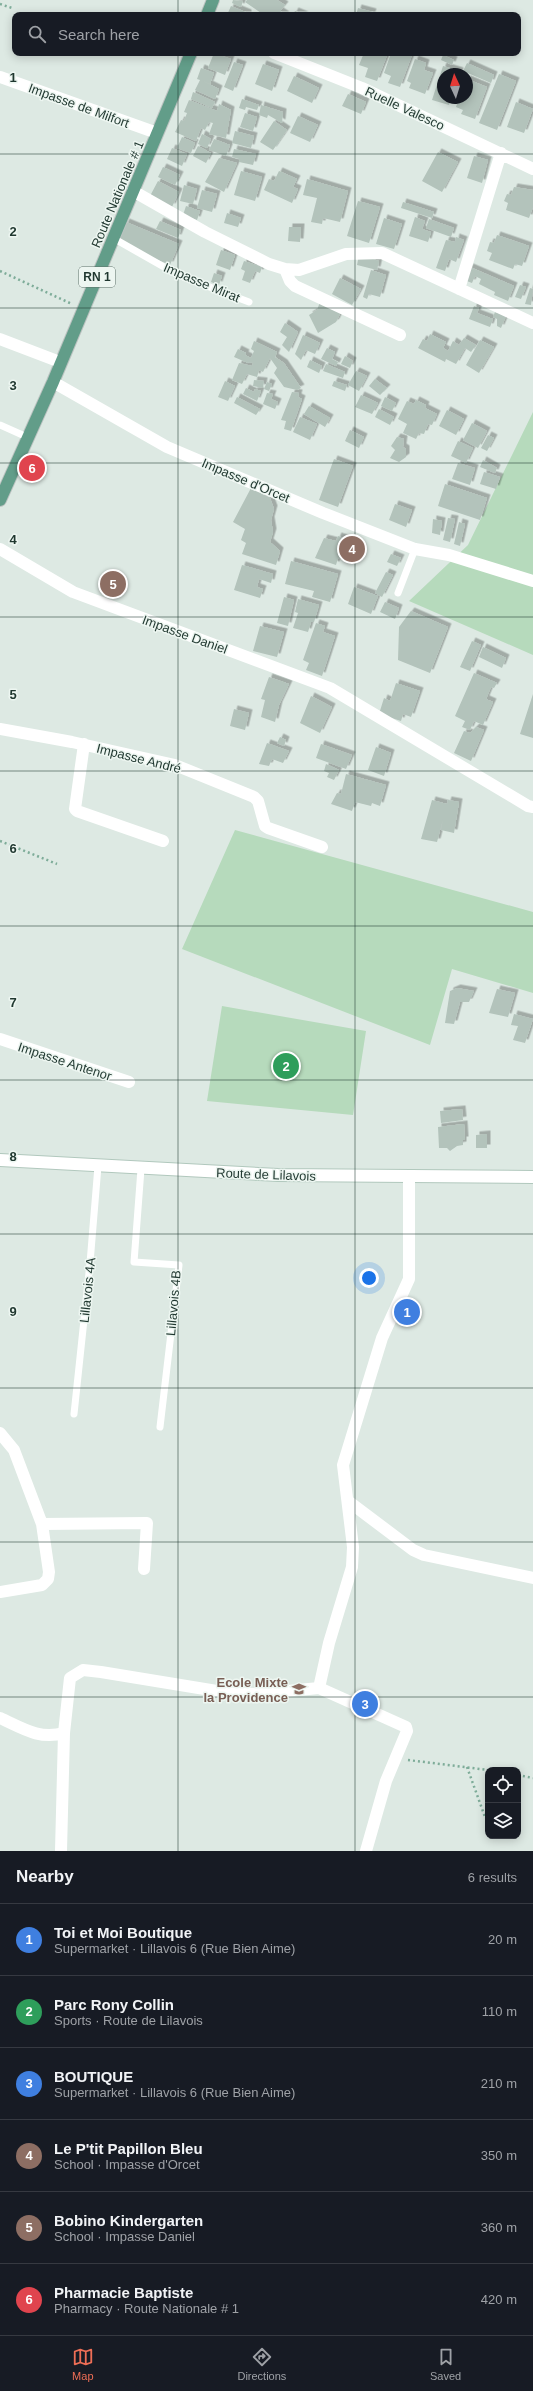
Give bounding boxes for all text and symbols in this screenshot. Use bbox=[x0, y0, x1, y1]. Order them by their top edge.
search box bbox=[12, 12, 521, 56]
icon: search bbox=[26, 23, 48, 45]
text: Search here bbox=[58, 26, 140, 43]
north arrow bbox=[437, 68, 473, 104]
text: 1 bbox=[9, 70, 17, 85]
street label: Impasse de Milfort bbox=[26, 80, 132, 131]
street label: Ruelle Valesco bbox=[363, 84, 447, 133]
street label: Route Nationale # 1 bbox=[88, 138, 147, 250]
text: 2 bbox=[9, 224, 17, 239]
street label: Impasse Mirat bbox=[161, 260, 243, 305]
road number: RN 1 bbox=[79, 267, 115, 287]
text: 3 bbox=[9, 378, 17, 393]
pin: 6 bbox=[19, 453, 45, 483]
street label: Impasse d'Orcet bbox=[199, 455, 292, 506]
text: 4 bbox=[9, 532, 17, 547]
pin: 4 bbox=[339, 534, 365, 564]
pin: 5 bbox=[100, 569, 126, 599]
street label: Impasse Daniel bbox=[140, 612, 230, 657]
text: 5 bbox=[9, 687, 17, 702]
street label: Impasse André bbox=[95, 741, 183, 776]
text: 6 bbox=[9, 841, 17, 856]
text: 7 bbox=[9, 995, 17, 1010]
street label: Impasse Antenor bbox=[16, 1039, 114, 1084]
pin: 2 bbox=[273, 1051, 299, 1081]
text: 8 bbox=[9, 1149, 17, 1164]
street label: Route de Lilavois bbox=[216, 1165, 317, 1184]
street label: Lillavois 4A bbox=[77, 1256, 98, 1324]
your location bbox=[359, 1268, 379, 1288]
street label: Lillavois 4B bbox=[163, 1270, 184, 1336]
pin: 1 bbox=[394, 1297, 420, 1327]
text: 9 bbox=[9, 1304, 17, 1319]
place label: Ecole Mixte la Providence bbox=[203, 1675, 288, 1705]
school or university icon: Ecole Mixte la Providence bbox=[291, 1681, 307, 1697]
pin: 3 bbox=[352, 1689, 378, 1719]
map controls bbox=[485, 1767, 521, 1839]
button: locate bbox=[485, 1767, 521, 1803]
button: layers bbox=[485, 1803, 521, 1839]
text: Nearby bbox=[16, 1867, 74, 1886]
text: 6 results bbox=[468, 1870, 517, 1885]
text: Toi et Moi Boutique bbox=[54, 1924, 192, 1941]
text: 1 bbox=[25, 1932, 33, 1947]
text: 20 m bbox=[488, 1932, 517, 1947]
text: Supermarket · Lillavois 6 (Rue Bien Aime) bbox=[54, 1941, 295, 1956]
text: Parc Rony Collin bbox=[54, 1996, 174, 2013]
text: 2 bbox=[25, 2004, 33, 2019]
text: 110 m bbox=[482, 2004, 517, 2019]
text: Sports · Route de Lilavois bbox=[54, 2013, 203, 2028]
text: BOUTIQUE bbox=[54, 2068, 133, 2085]
text: 3 bbox=[25, 2076, 33, 2091]
text: 210 m bbox=[481, 2076, 517, 2091]
text: Supermarket · Lillavois 6 (Rue Bien Aime) bbox=[54, 2085, 295, 2100]
text: Le P'tit Papillon Bleu bbox=[54, 2140, 203, 2157]
text: 4 bbox=[25, 2148, 33, 2163]
text: 350 m bbox=[481, 2148, 517, 2163]
text: School · Impasse d'Orcet bbox=[54, 2157, 200, 2172]
text: Bobino Kindergarten bbox=[54, 2212, 203, 2229]
text: 5 bbox=[25, 2220, 33, 2235]
text: 360 m bbox=[481, 2220, 517, 2235]
text: School · Impasse Daniel bbox=[54, 2229, 195, 2244]
text: Pharmacie Baptiste bbox=[54, 2284, 193, 2301]
text: 6 bbox=[25, 2292, 33, 2307]
text: 420 m bbox=[481, 2292, 517, 2307]
text: Pharmacy · Route Nationale # 1 bbox=[54, 2301, 239, 2316]
tab: Map bbox=[72, 2346, 94, 2382]
tab: Directions bbox=[237, 2346, 286, 2382]
tab: Saved bbox=[430, 2346, 461, 2382]

